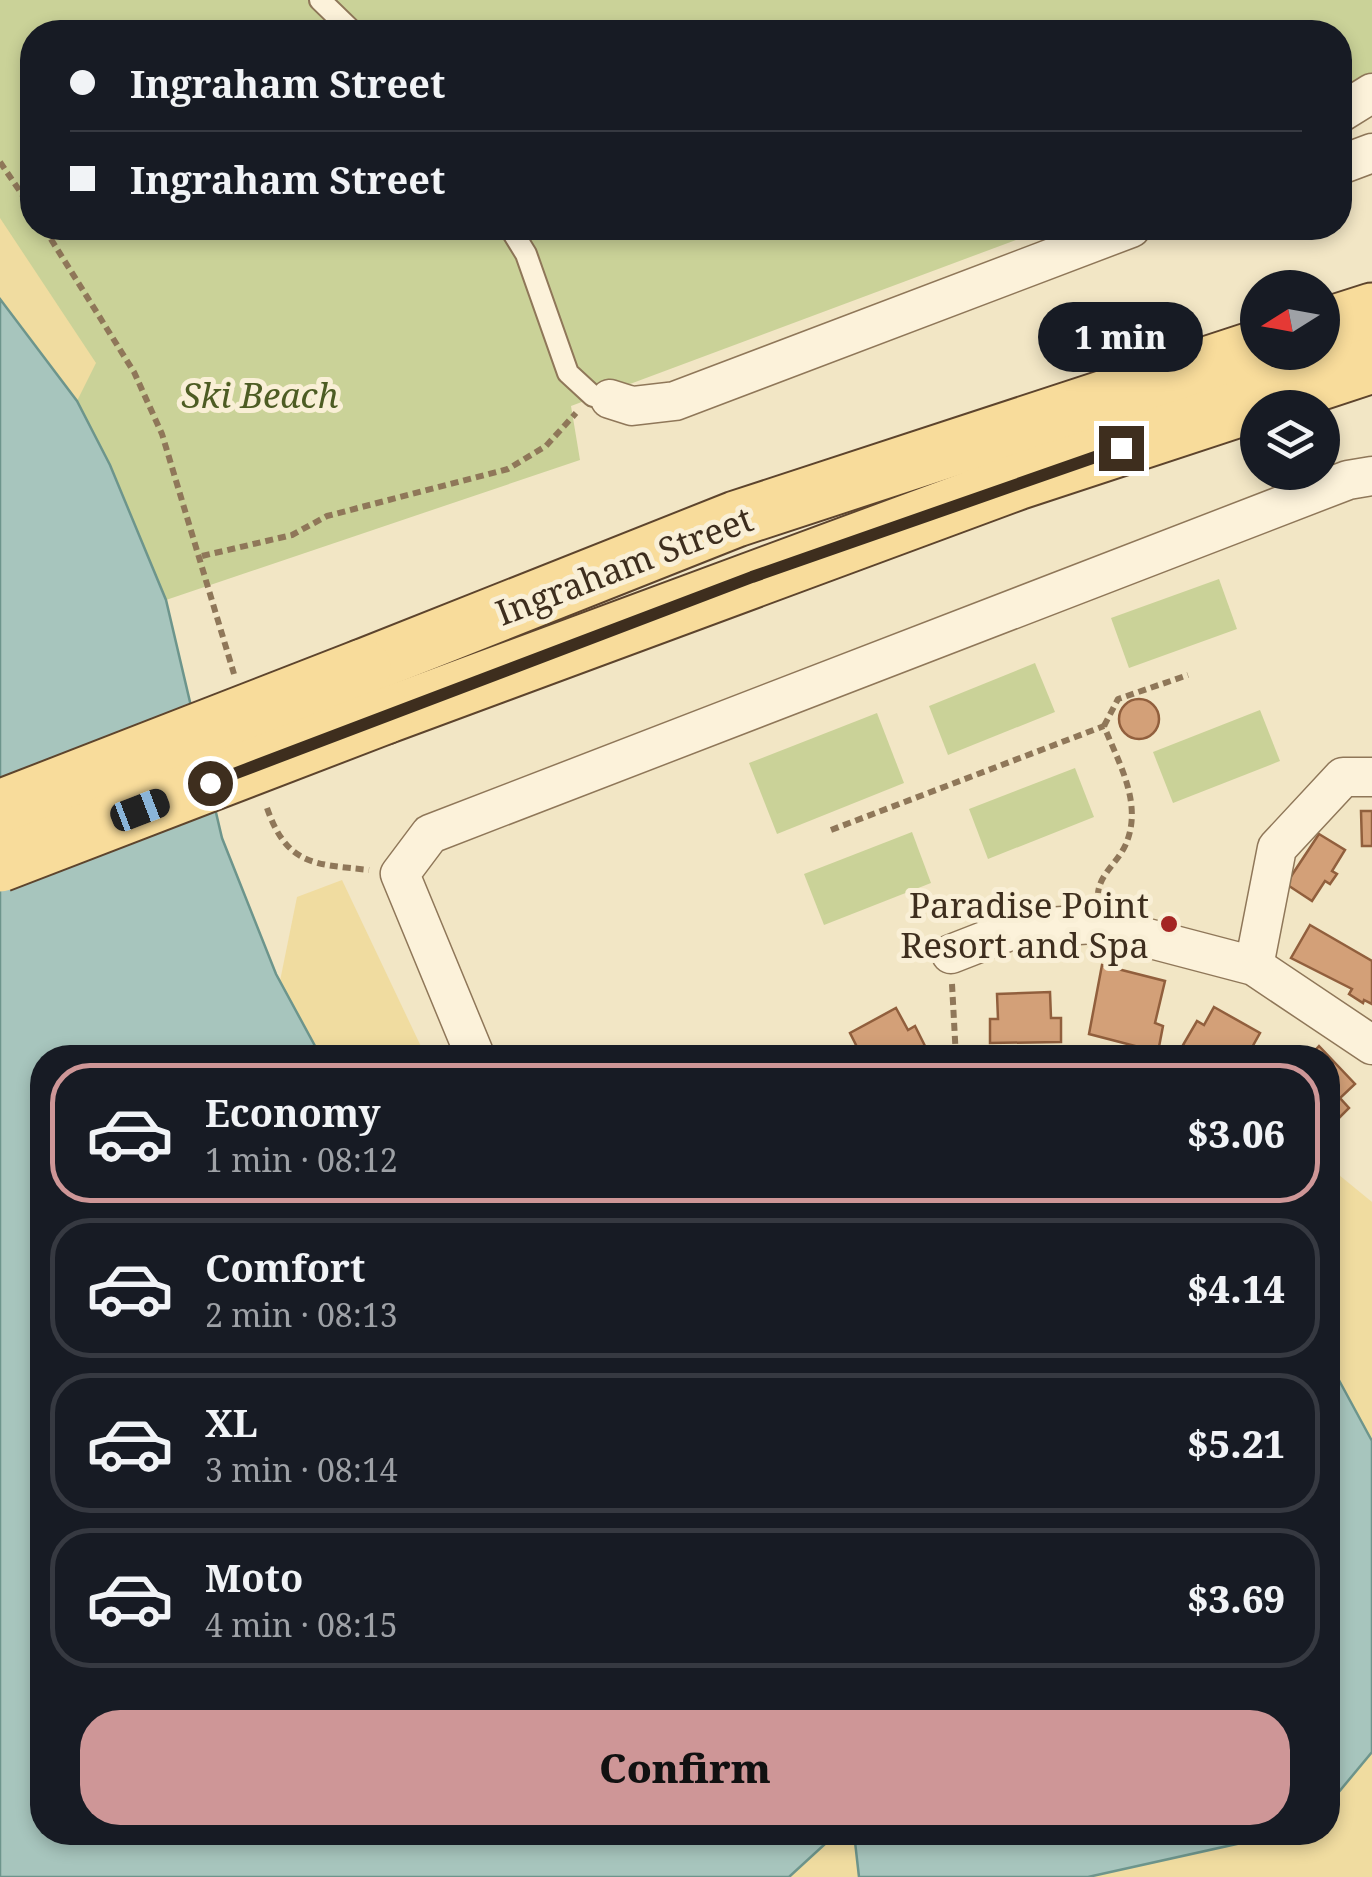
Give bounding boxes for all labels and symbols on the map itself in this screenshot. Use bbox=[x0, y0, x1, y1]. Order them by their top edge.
north arrow bbox=[1240, 270, 1340, 370]
callout: 1 min bbox=[1038, 303, 1204, 373]
park label: Ski Beach bbox=[181, 371, 339, 418]
route end bbox=[1099, 426, 1144, 471]
street label: Ingraham Street bbox=[489, 494, 759, 636]
route start bbox=[188, 761, 233, 806]
car bbox=[107, 785, 173, 835]
place label: Paradise Point Resort and Spa bbox=[900, 881, 1149, 968]
marker: Paradise Point Resort and Spa bbox=[1158, 913, 1180, 935]

